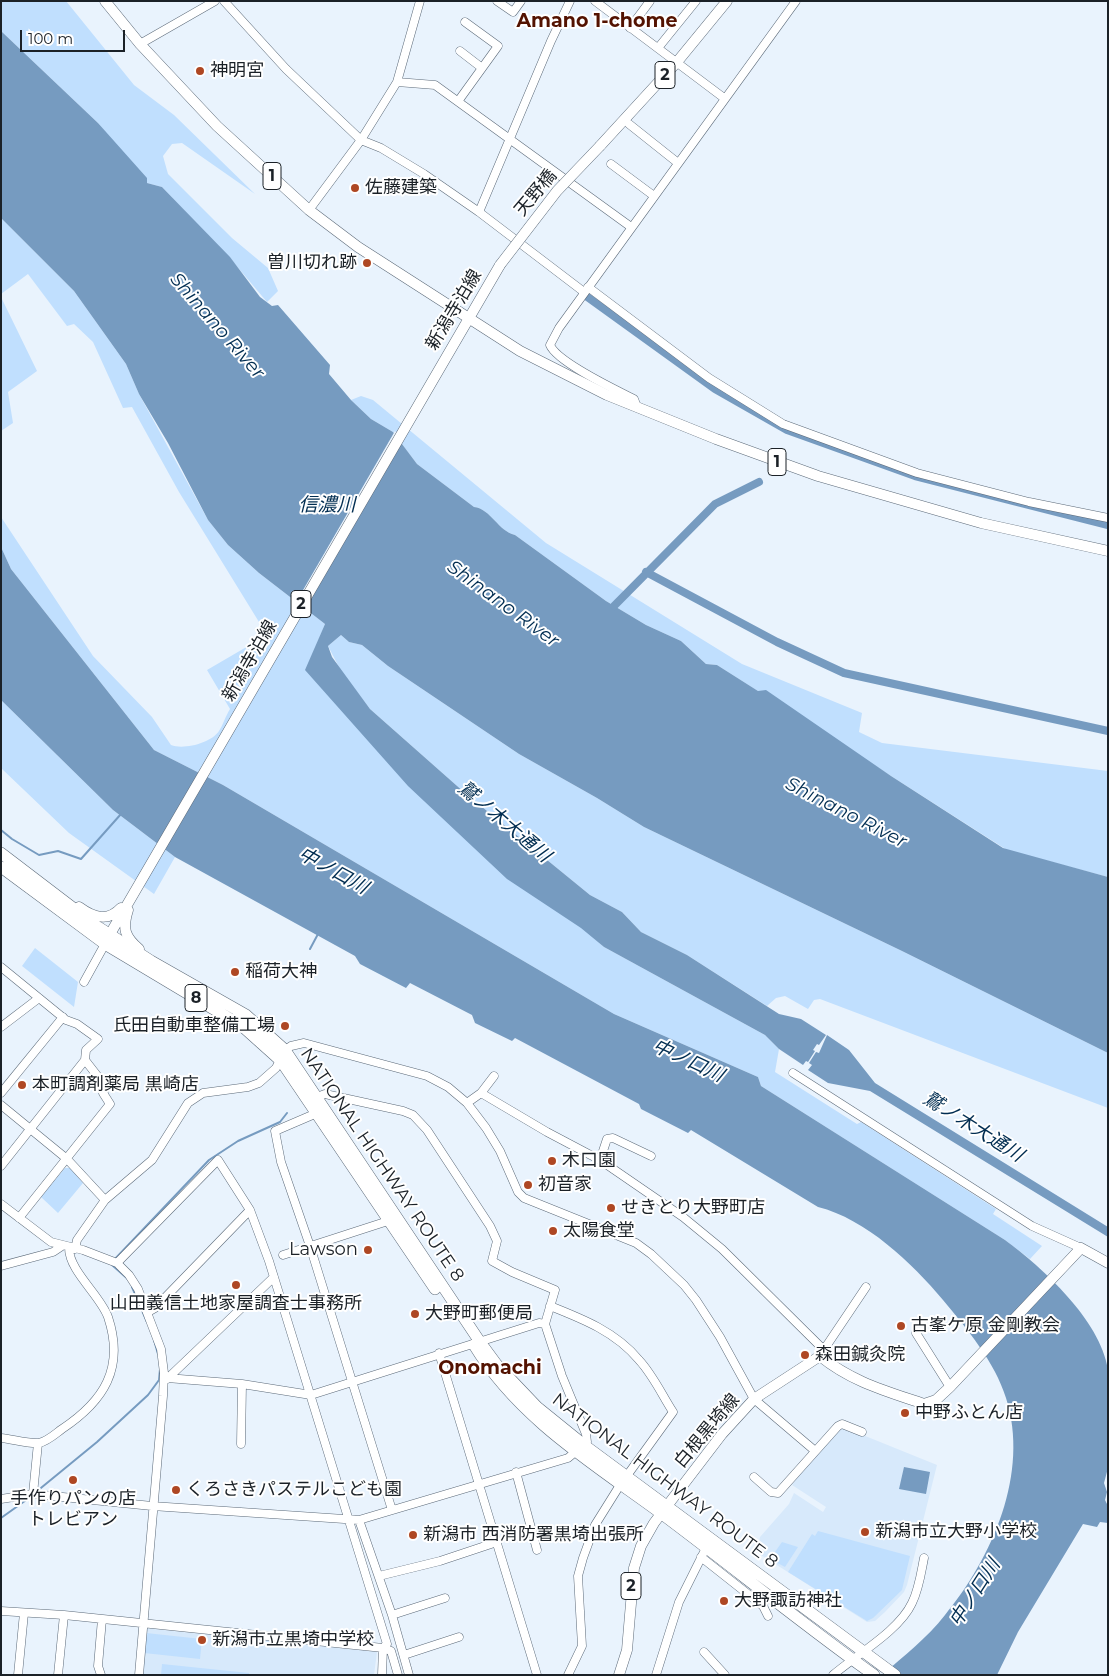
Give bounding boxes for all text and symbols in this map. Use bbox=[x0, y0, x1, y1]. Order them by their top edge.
district label: Amano 1-chome bbox=[516, 10, 678, 32]
scale bar bbox=[22, 20, 128, 52]
text: 100 m bbox=[28, 29, 73, 48]
place label: 神明宮 bbox=[210, 60, 264, 82]
road number: 2 bbox=[655, 62, 675, 88]
marker: 神明宮 bbox=[194, 65, 206, 77]
road number: 1 bbox=[263, 162, 281, 190]
street label: 天野橋 bbox=[510, 165, 562, 221]
place label: 佐藤建築 bbox=[365, 177, 437, 199]
marker: 佐藤建築 bbox=[349, 182, 361, 194]
place label: 曽川切れ跡 bbox=[267, 252, 357, 274]
marker: 曽川切れ跡 bbox=[361, 257, 373, 269]
street label: 新潟寺泊線 bbox=[422, 266, 486, 354]
water label: Shinano River bbox=[165, 268, 269, 384]
road number: 1 bbox=[768, 448, 786, 476]
water label: 信濃川 bbox=[299, 494, 355, 516]
water label: Shinano River bbox=[442, 556, 564, 652]
road number: 2 bbox=[291, 590, 311, 618]
street label: 新潟寺泊線 bbox=[218, 617, 282, 705]
water label: Shinano River bbox=[782, 773, 910, 853]
water label: 鷲ノ木大通川 bbox=[453, 777, 555, 867]
water label: 中ノ口川 bbox=[294, 843, 372, 899]
place label: 稲荷大神 bbox=[245, 961, 317, 983]
marker: 稲荷大神 bbox=[229, 966, 241, 978]
road number: 8 bbox=[185, 984, 207, 1011]
place label: 氏田自動車整備工場 bbox=[113, 1015, 275, 1037]
marker: 氏田自動車整備工場 bbox=[279, 1020, 291, 1032]
water label: 中ノ口川 bbox=[649, 1035, 727, 1087]
street label: NATIONAL HIGHWAY ROUTE 8 bbox=[296, 1044, 468, 1286]
place label: 本町調剤薬局 黒崎店 bbox=[32, 1074, 199, 1096]
marker: 本町調剤薬局 黒崎店 bbox=[16, 1079, 28, 1091]
water label: 鷲ノ木大通川 bbox=[919, 1087, 1027, 1167]
place label: 木口園 bbox=[562, 1150, 616, 1172]
marker: 木口園 bbox=[546, 1155, 558, 1167]
place label: 初音家 bbox=[538, 1174, 592, 1196]
marker: 初音家 bbox=[522, 1179, 534, 1191]
place label: せきとり大野町店 bbox=[621, 1197, 765, 1219]
marker: せきとり大野町店 bbox=[605, 1202, 617, 1214]
place label: 太陽食堂 bbox=[563, 1220, 635, 1242]
marker: 太陽食堂 bbox=[547, 1225, 559, 1237]
place label: Lawson bbox=[289, 1239, 358, 1261]
marker: Lawson bbox=[362, 1244, 374, 1256]
marker: 山田義信土地家屋調査士事務所 bbox=[230, 1279, 242, 1291]
place label: 山田義信土地家屋調査士事務所 bbox=[110, 1293, 362, 1315]
place label: 大野町郵便局 bbox=[425, 1303, 533, 1325]
marker: 大野町郵便局 bbox=[409, 1308, 421, 1320]
place label: 古峯ケ原 金剛教会 bbox=[911, 1315, 1060, 1337]
marker: 古峯ケ原 金剛教会 bbox=[895, 1320, 907, 1332]
place label: 森田鍼灸院 bbox=[815, 1344, 905, 1366]
marker: 森田鍼灸院 bbox=[799, 1349, 811, 1361]
district label: Onomachi bbox=[438, 1357, 542, 1379]
street label: NATIONAL HIGHWAY ROUTE 8 bbox=[548, 1389, 782, 1573]
street label: 白根黒埼線 bbox=[670, 1390, 744, 1472]
place label: 中野ふとん店 bbox=[915, 1402, 1023, 1424]
marker: 中野ふとん店 bbox=[899, 1407, 911, 1419]
marker: 手作りパンの店 トレビアン bbox=[67, 1474, 79, 1486]
place label: くろさきパステルこども園 bbox=[186, 1479, 402, 1501]
marker: くろさきパステルこども園 bbox=[170, 1484, 182, 1496]
place label: 手作りパンの店 トレビアン bbox=[10, 1488, 136, 1530]
place label: 新潟市立大野小学校 bbox=[875, 1521, 1037, 1543]
place label: 新潟市 西消防署黒埼出張所 bbox=[423, 1524, 644, 1546]
marker: 新潟市立大野小学校 bbox=[859, 1526, 871, 1538]
marker: 新潟市 西消防署黒埼出張所 bbox=[407, 1529, 419, 1541]
water label: 中ノ口川 bbox=[945, 1555, 1005, 1631]
road number: 2 bbox=[621, 1572, 641, 1600]
place label: 大野諏訪神社 bbox=[734, 1590, 842, 1612]
marker: 大野諏訪神社 bbox=[718, 1595, 730, 1607]
place label: 新潟市立黒埼中学校 bbox=[212, 1629, 374, 1651]
marker: 新潟市立黒埼中学校 bbox=[196, 1634, 208, 1646]

